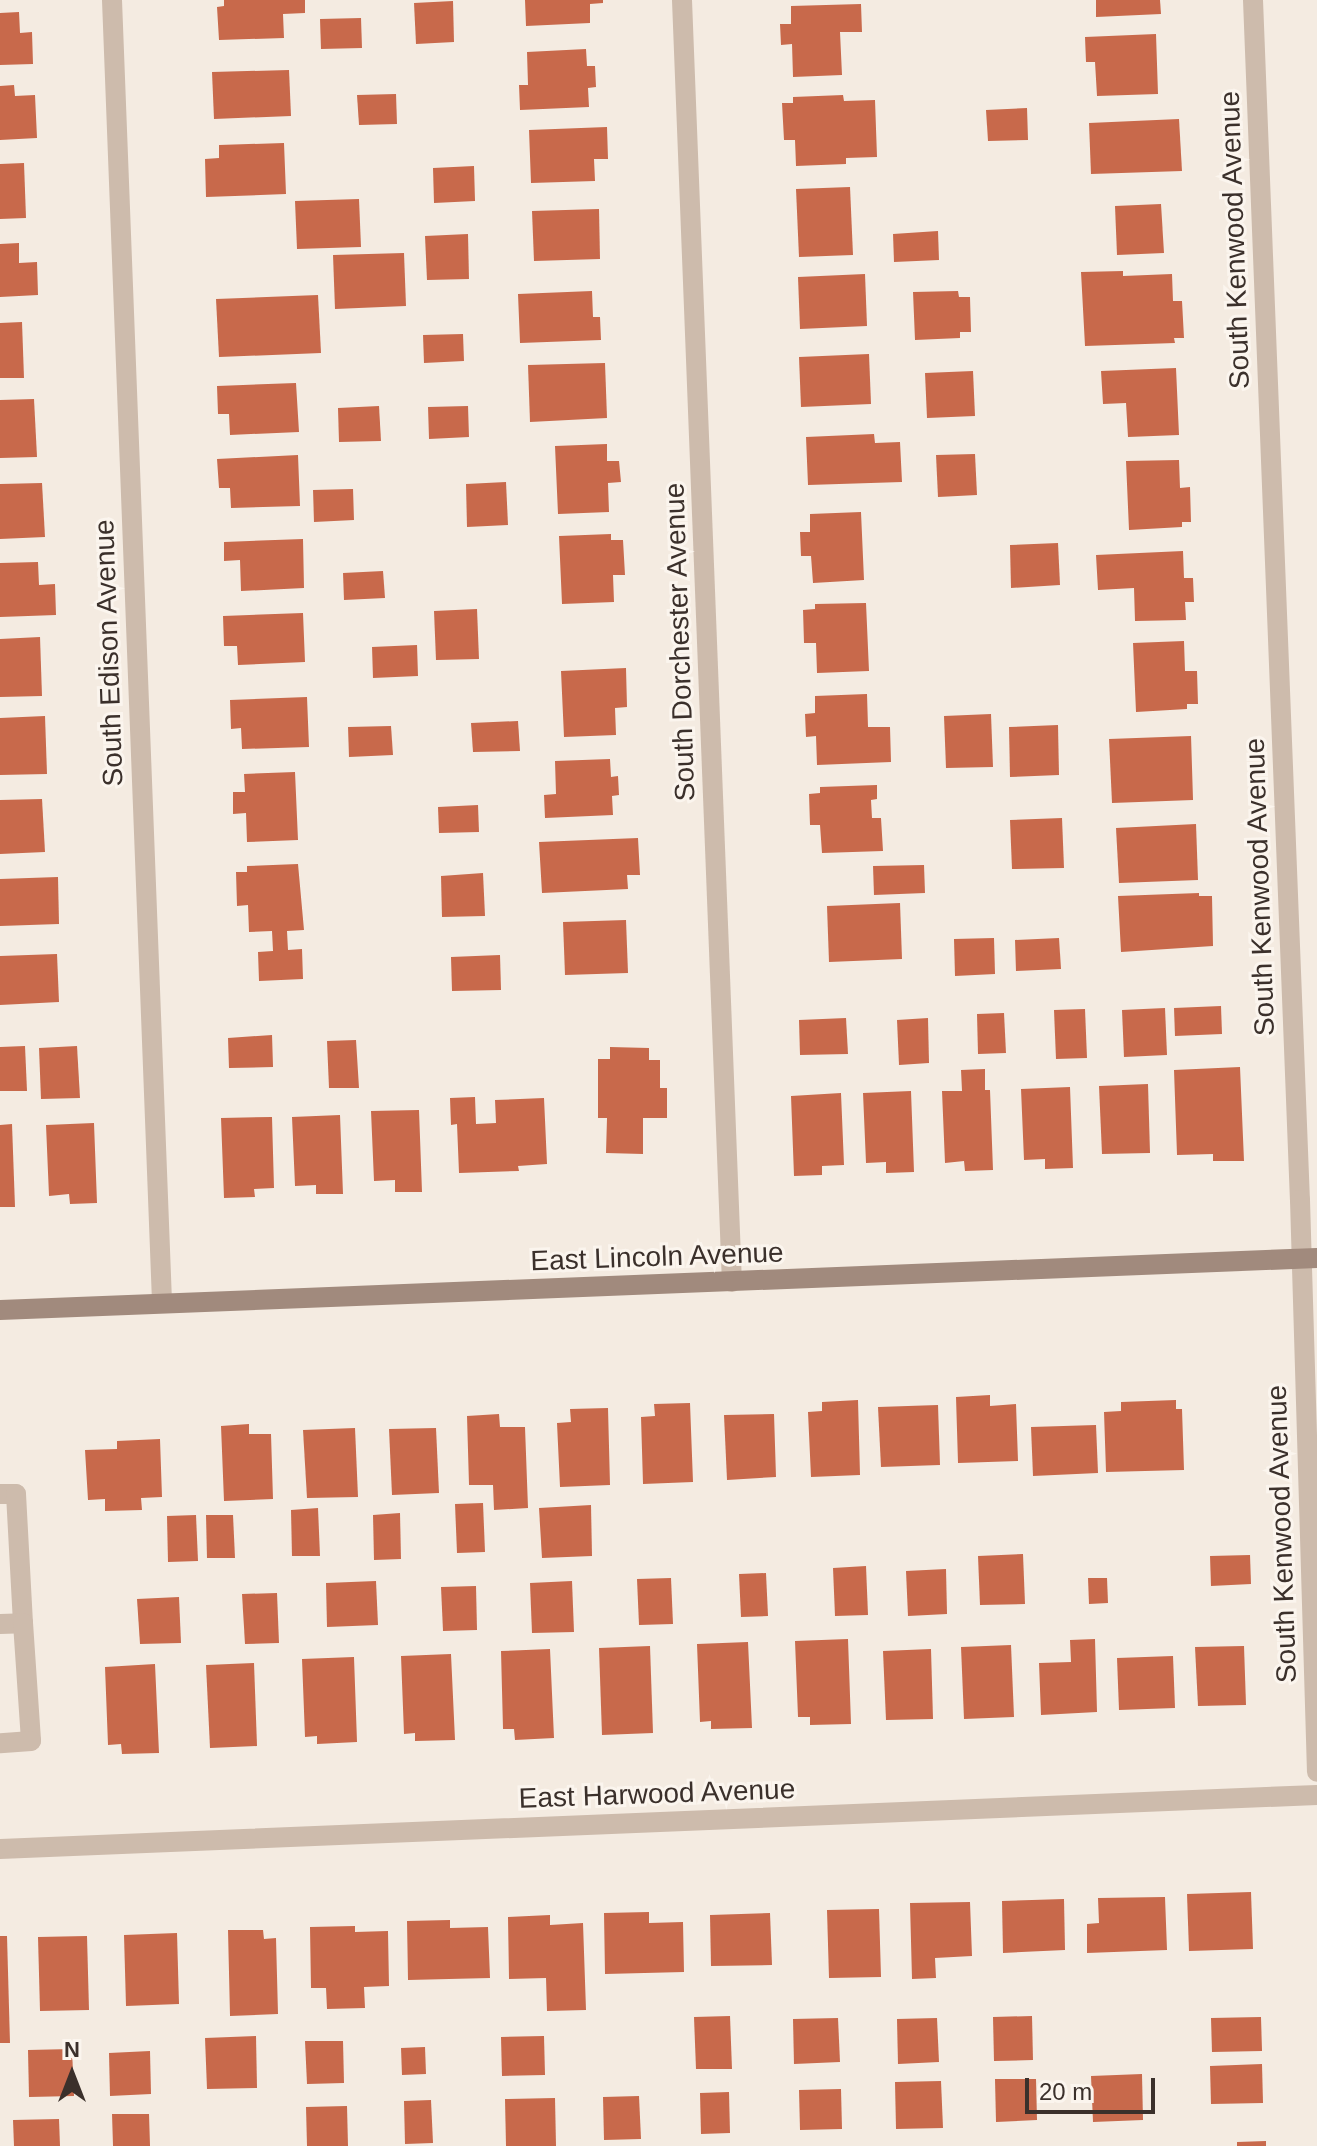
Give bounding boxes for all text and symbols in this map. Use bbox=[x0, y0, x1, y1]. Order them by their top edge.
street label: South Kenwood Avenue bbox=[1213, 90, 1257, 390]
street label: South Dorchester Avenue bbox=[658, 481, 702, 803]
street label: South Edison Avenue bbox=[88, 518, 130, 788]
street label: South Kenwood Avenue bbox=[1238, 737, 1282, 1037]
street label: East Lincoln Avenue bbox=[529, 1236, 785, 1278]
street label: South Kenwood Avenue bbox=[1260, 1384, 1304, 1684]
street label: East Harwood Avenue bbox=[517, 1772, 797, 1816]
north arrow bbox=[32, 2034, 112, 2114]
text: N bbox=[64, 2037, 80, 2062]
scale bar bbox=[1029, 2062, 1159, 2112]
text: 20 m bbox=[1039, 2078, 1092, 2105]

